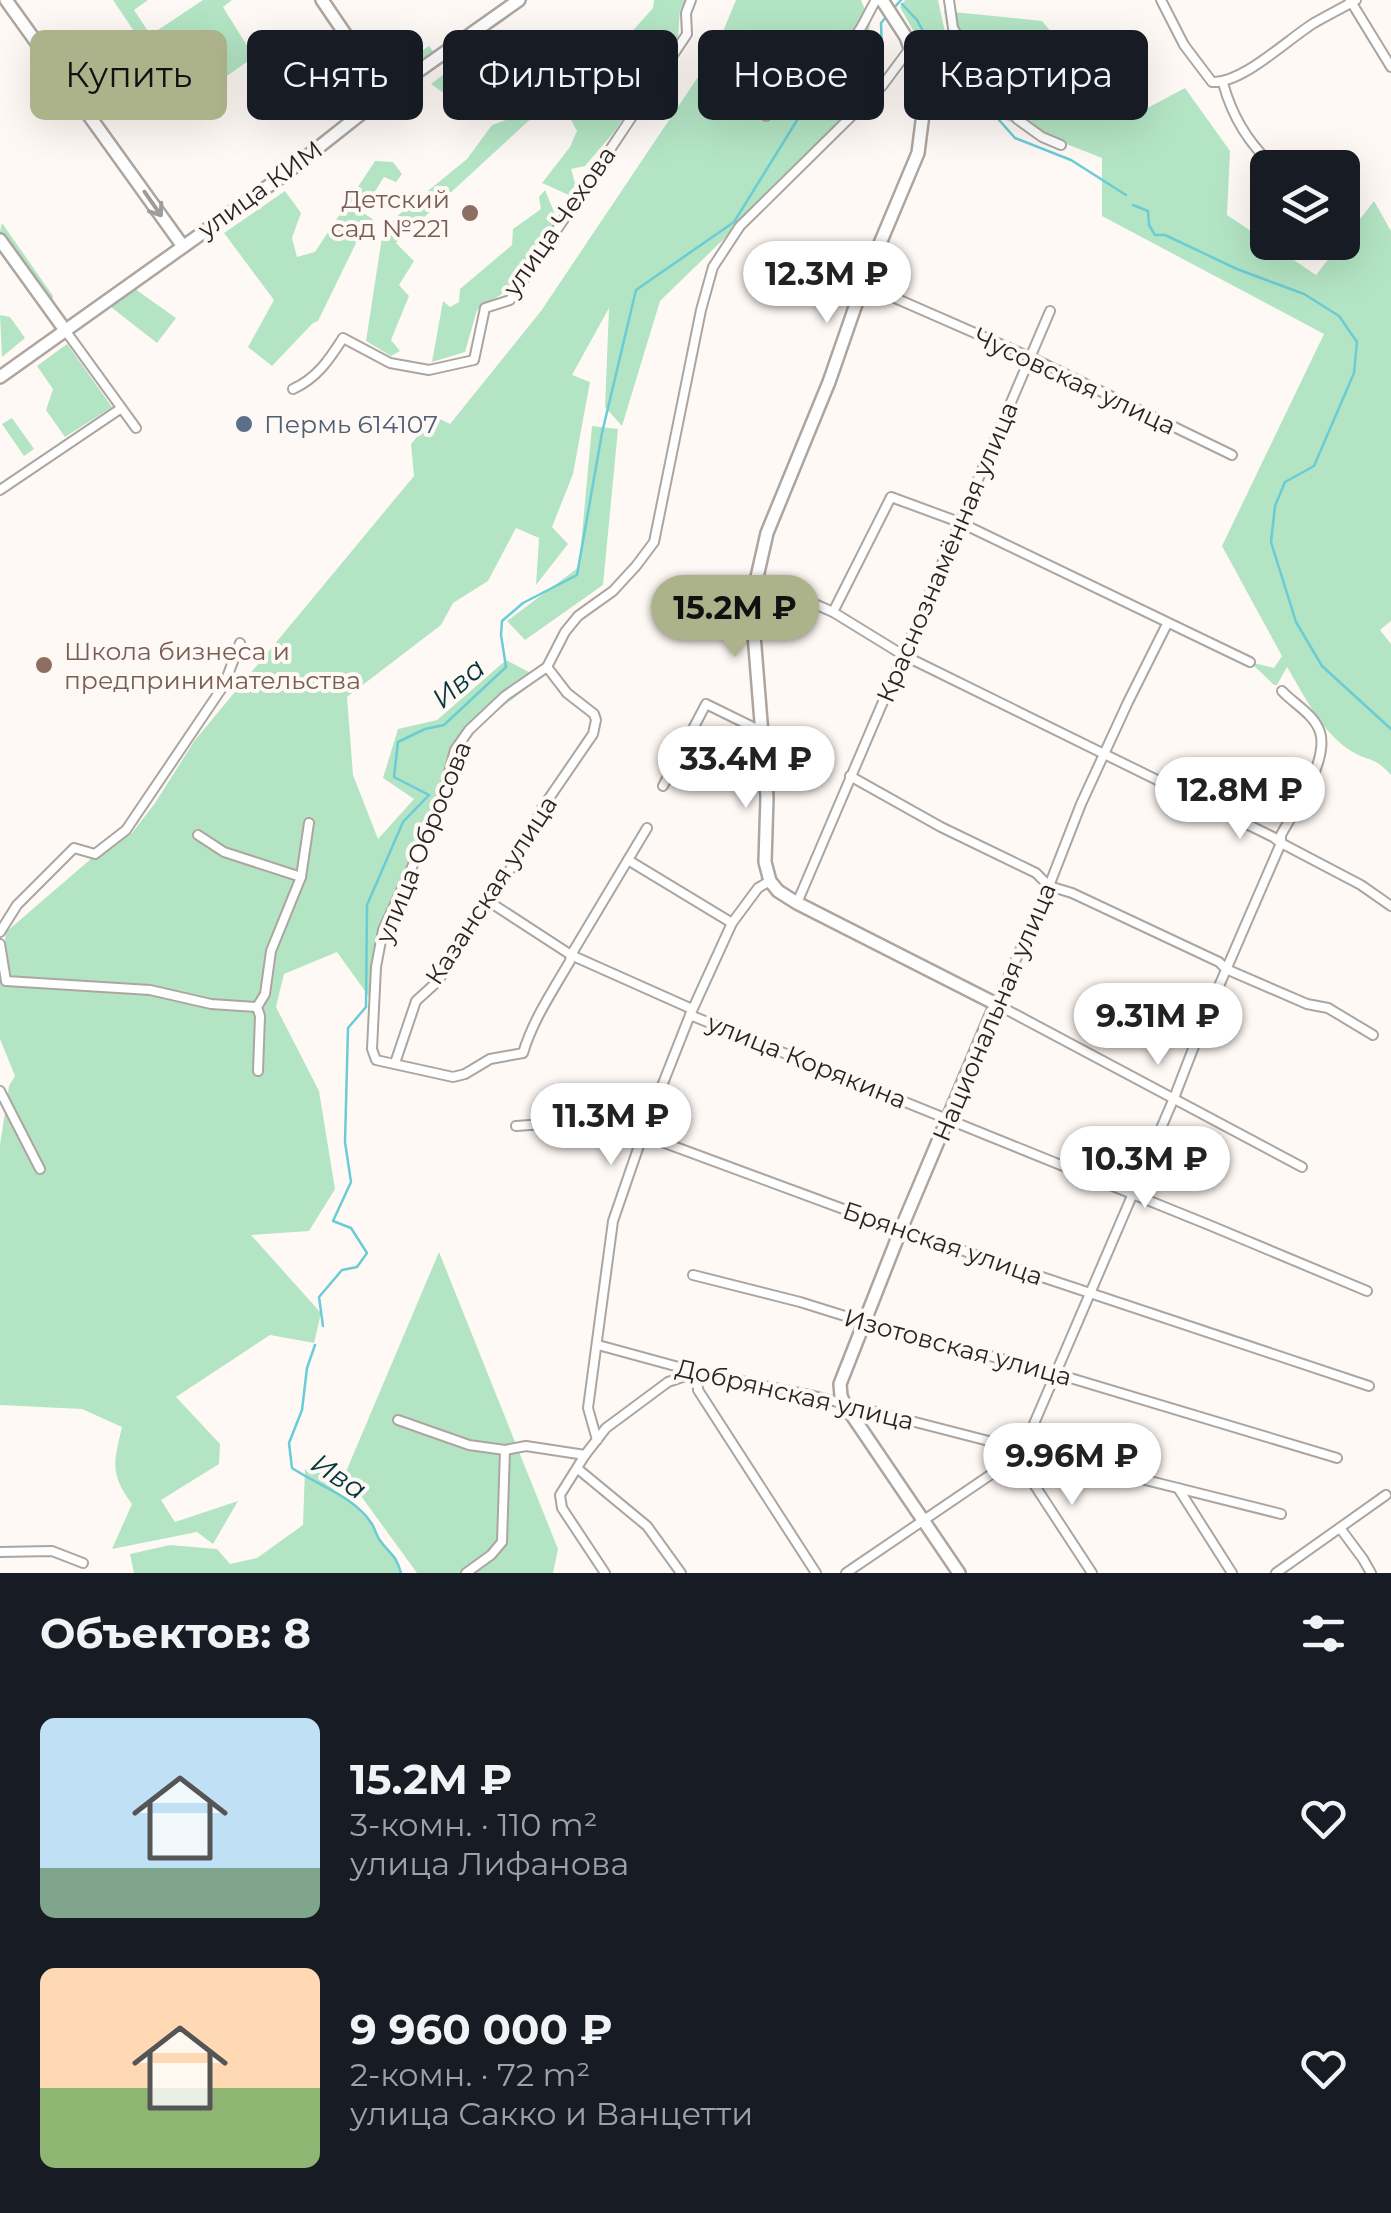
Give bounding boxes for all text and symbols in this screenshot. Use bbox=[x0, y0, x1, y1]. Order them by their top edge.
chip: Купить bbox=[30, 30, 227, 120]
chip: Снять bbox=[247, 30, 423, 120]
chip: Фильтры bbox=[443, 30, 678, 120]
chip: Новое bbox=[698, 30, 884, 120]
chip: Квартира bbox=[904, 30, 1148, 120]
street label: улица КИМ bbox=[191, 134, 328, 245]
street label: улица Чехова bbox=[496, 140, 622, 302]
map controls bbox=[1250, 150, 1360, 260]
button: layers bbox=[1250, 150, 1360, 260]
place label: Детский сад №221 bbox=[331, 184, 450, 243]
one-way arrow bbox=[142, 190, 163, 217]
marker: Детский сад №221 bbox=[459, 202, 481, 224]
pin: 12.3M ₽ bbox=[735, 241, 919, 326]
text: 12.3M ₽ bbox=[765, 254, 889, 293]
street label: Чусовская улица bbox=[969, 321, 1181, 441]
street label: Краснознамённая улица bbox=[870, 397, 1024, 707]
place label: Пермь 614107 bbox=[264, 409, 438, 439]
marker: Пермь 614107 bbox=[233, 413, 255, 435]
pin: 15.2M ₽ bbox=[643, 575, 827, 660]
text: 15.2M ₽ bbox=[673, 588, 797, 627]
place label: Школа бизнеса и предпринимательства bbox=[64, 636, 361, 695]
water label: Ива bbox=[424, 651, 492, 715]
marker: Школа бизнеса и предпринимательства bbox=[33, 654, 55, 676]
pin: 33.4M ₽ bbox=[654, 726, 838, 811]
street label: улица Обросова bbox=[368, 737, 477, 948]
text: 33.4M ₽ bbox=[680, 739, 812, 778]
pin: 12.8M ₽ bbox=[1148, 757, 1332, 842]
text: 12.8M ₽ bbox=[1177, 770, 1303, 809]
street label: Казанская улица bbox=[419, 790, 563, 990]
street label: Национальная улица bbox=[926, 878, 1062, 1146]
pin: 9.31M ₽ bbox=[1066, 983, 1250, 1068]
text: 9.31M ₽ bbox=[1096, 996, 1220, 1035]
street label: улица Корякина bbox=[702, 1007, 911, 1115]
pin: 11.3M ₽ bbox=[519, 1083, 703, 1168]
text: 11.3M ₽ bbox=[552, 1096, 670, 1135]
pin: 10.3M ₽ bbox=[1053, 1126, 1237, 1211]
text: 10.3M ₽ bbox=[1082, 1139, 1208, 1178]
street label: Брянская улица bbox=[839, 1195, 1047, 1291]
street label: Изотовская улица bbox=[841, 1302, 1075, 1392]
street label: Добрянская улица bbox=[673, 1352, 917, 1436]
pin: 9.96M ₽ bbox=[980, 1423, 1164, 1508]
text: 9.96M ₽ bbox=[1005, 1436, 1139, 1475]
water label: Ива bbox=[305, 1446, 373, 1506]
icon: filters bbox=[1296, 1606, 1351, 1661]
text: Объектов: 8 bbox=[40, 1607, 311, 1659]
text: 15.2M ₽ bbox=[350, 1753, 512, 1805]
icon: home bbox=[120, 1758, 240, 1878]
icon: heart bbox=[1296, 1791, 1351, 1846]
text: 3-комн. · 110 m² bbox=[350, 1805, 598, 1844]
text: улица Лифанова bbox=[350, 1844, 629, 1883]
text: 9 960 000 ₽ bbox=[350, 2003, 613, 2055]
icon: home bbox=[120, 2008, 240, 2128]
icon: heart bbox=[1296, 2041, 1351, 2096]
text: 2-комн. · 72 m² bbox=[350, 2055, 590, 2094]
text: улица Сакко и Ванцетти bbox=[350, 2094, 753, 2133]

